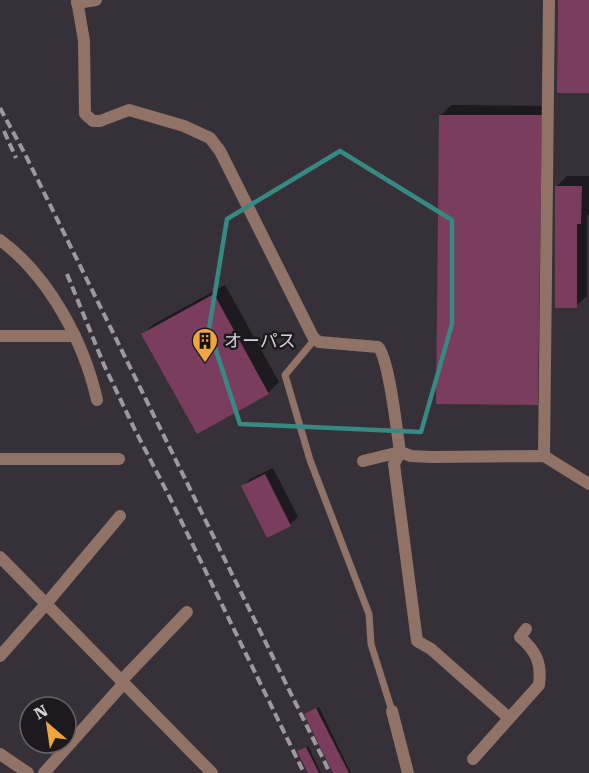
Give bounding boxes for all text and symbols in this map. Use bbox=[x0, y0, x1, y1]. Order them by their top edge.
building icon: オーパス bbox=[190, 326, 220, 364]
place label: オーパス bbox=[224, 330, 296, 351]
north arrow bbox=[18, 695, 78, 755]
text: N bbox=[31, 701, 51, 724]

